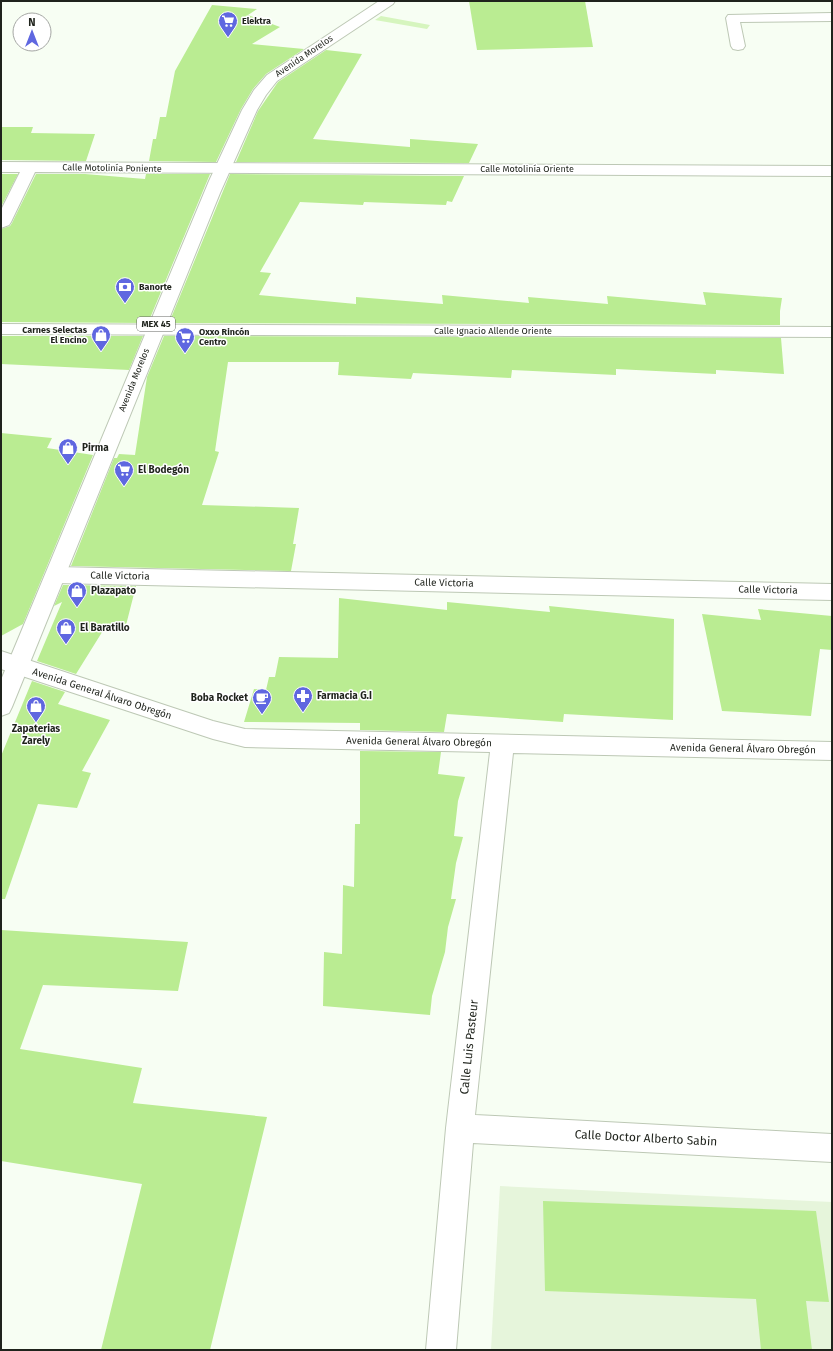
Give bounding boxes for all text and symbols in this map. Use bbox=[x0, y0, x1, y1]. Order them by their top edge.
supermarket icon: Elektra bbox=[217, 10, 239, 38]
north arrow bbox=[12, 12, 52, 52]
text: N bbox=[28, 16, 36, 29]
place label: Elektra bbox=[242, 16, 271, 26]
street label: Avenida Morelos bbox=[273, 33, 335, 79]
street label: Calle Motolinía Poniente bbox=[62, 162, 162, 174]
street label: Calle Motolinía Oriente bbox=[480, 164, 574, 174]
bank icon: Banorte bbox=[114, 276, 136, 304]
place label: Banorte bbox=[139, 282, 172, 292]
road number: MEX 45 bbox=[137, 317, 175, 331]
shop icon: Carnes Selectas El Encino bbox=[90, 324, 112, 352]
place label: Carnes Selectas El Encino bbox=[22, 325, 88, 345]
supermarket icon: Oxxo Rincón Centro bbox=[174, 326, 196, 354]
street label: Calle Ignacio Allende Oriente bbox=[434, 326, 552, 336]
place label: Oxxo Rincón Centro bbox=[199, 327, 249, 347]
street label: Avenida Morelos bbox=[117, 347, 151, 413]
shop icon: Pirma bbox=[57, 437, 79, 465]
place label: Pirma bbox=[82, 442, 109, 454]
supermarket icon: El Bodegón bbox=[113, 459, 135, 487]
place label: El Bodegón bbox=[138, 463, 189, 476]
street label: Calle Victoria bbox=[90, 569, 150, 583]
street label: Calle Victoria bbox=[414, 576, 474, 590]
shop icon: Plazapato bbox=[66, 580, 88, 608]
street label: Calle Victoria bbox=[738, 583, 798, 597]
place label: Plazapato bbox=[91, 585, 136, 597]
shop icon: El Baratillo bbox=[55, 617, 77, 645]
place label: El Baratillo bbox=[80, 622, 130, 634]
street label: Avenida General Álvaro Obregón bbox=[31, 664, 174, 722]
pharmacy icon: Farmacia G.I bbox=[292, 685, 314, 713]
cafe icon: Boba Rocket bbox=[251, 687, 273, 715]
place label: Farmacia G.I bbox=[317, 690, 372, 702]
place label: Boba Rocket bbox=[191, 692, 248, 704]
shop icon: Zapaterias Zarely bbox=[25, 695, 47, 723]
place label: Zapaterias Zarely bbox=[12, 723, 60, 747]
street label: Avenida General Álvaro Obregón bbox=[346, 733, 492, 749]
street label: Avenida General Álvaro Obregón bbox=[670, 740, 816, 756]
street label: Calle Luis Pasteur bbox=[457, 999, 481, 1095]
street label: Calle Doctor Alberto Sabin bbox=[574, 1127, 718, 1149]

